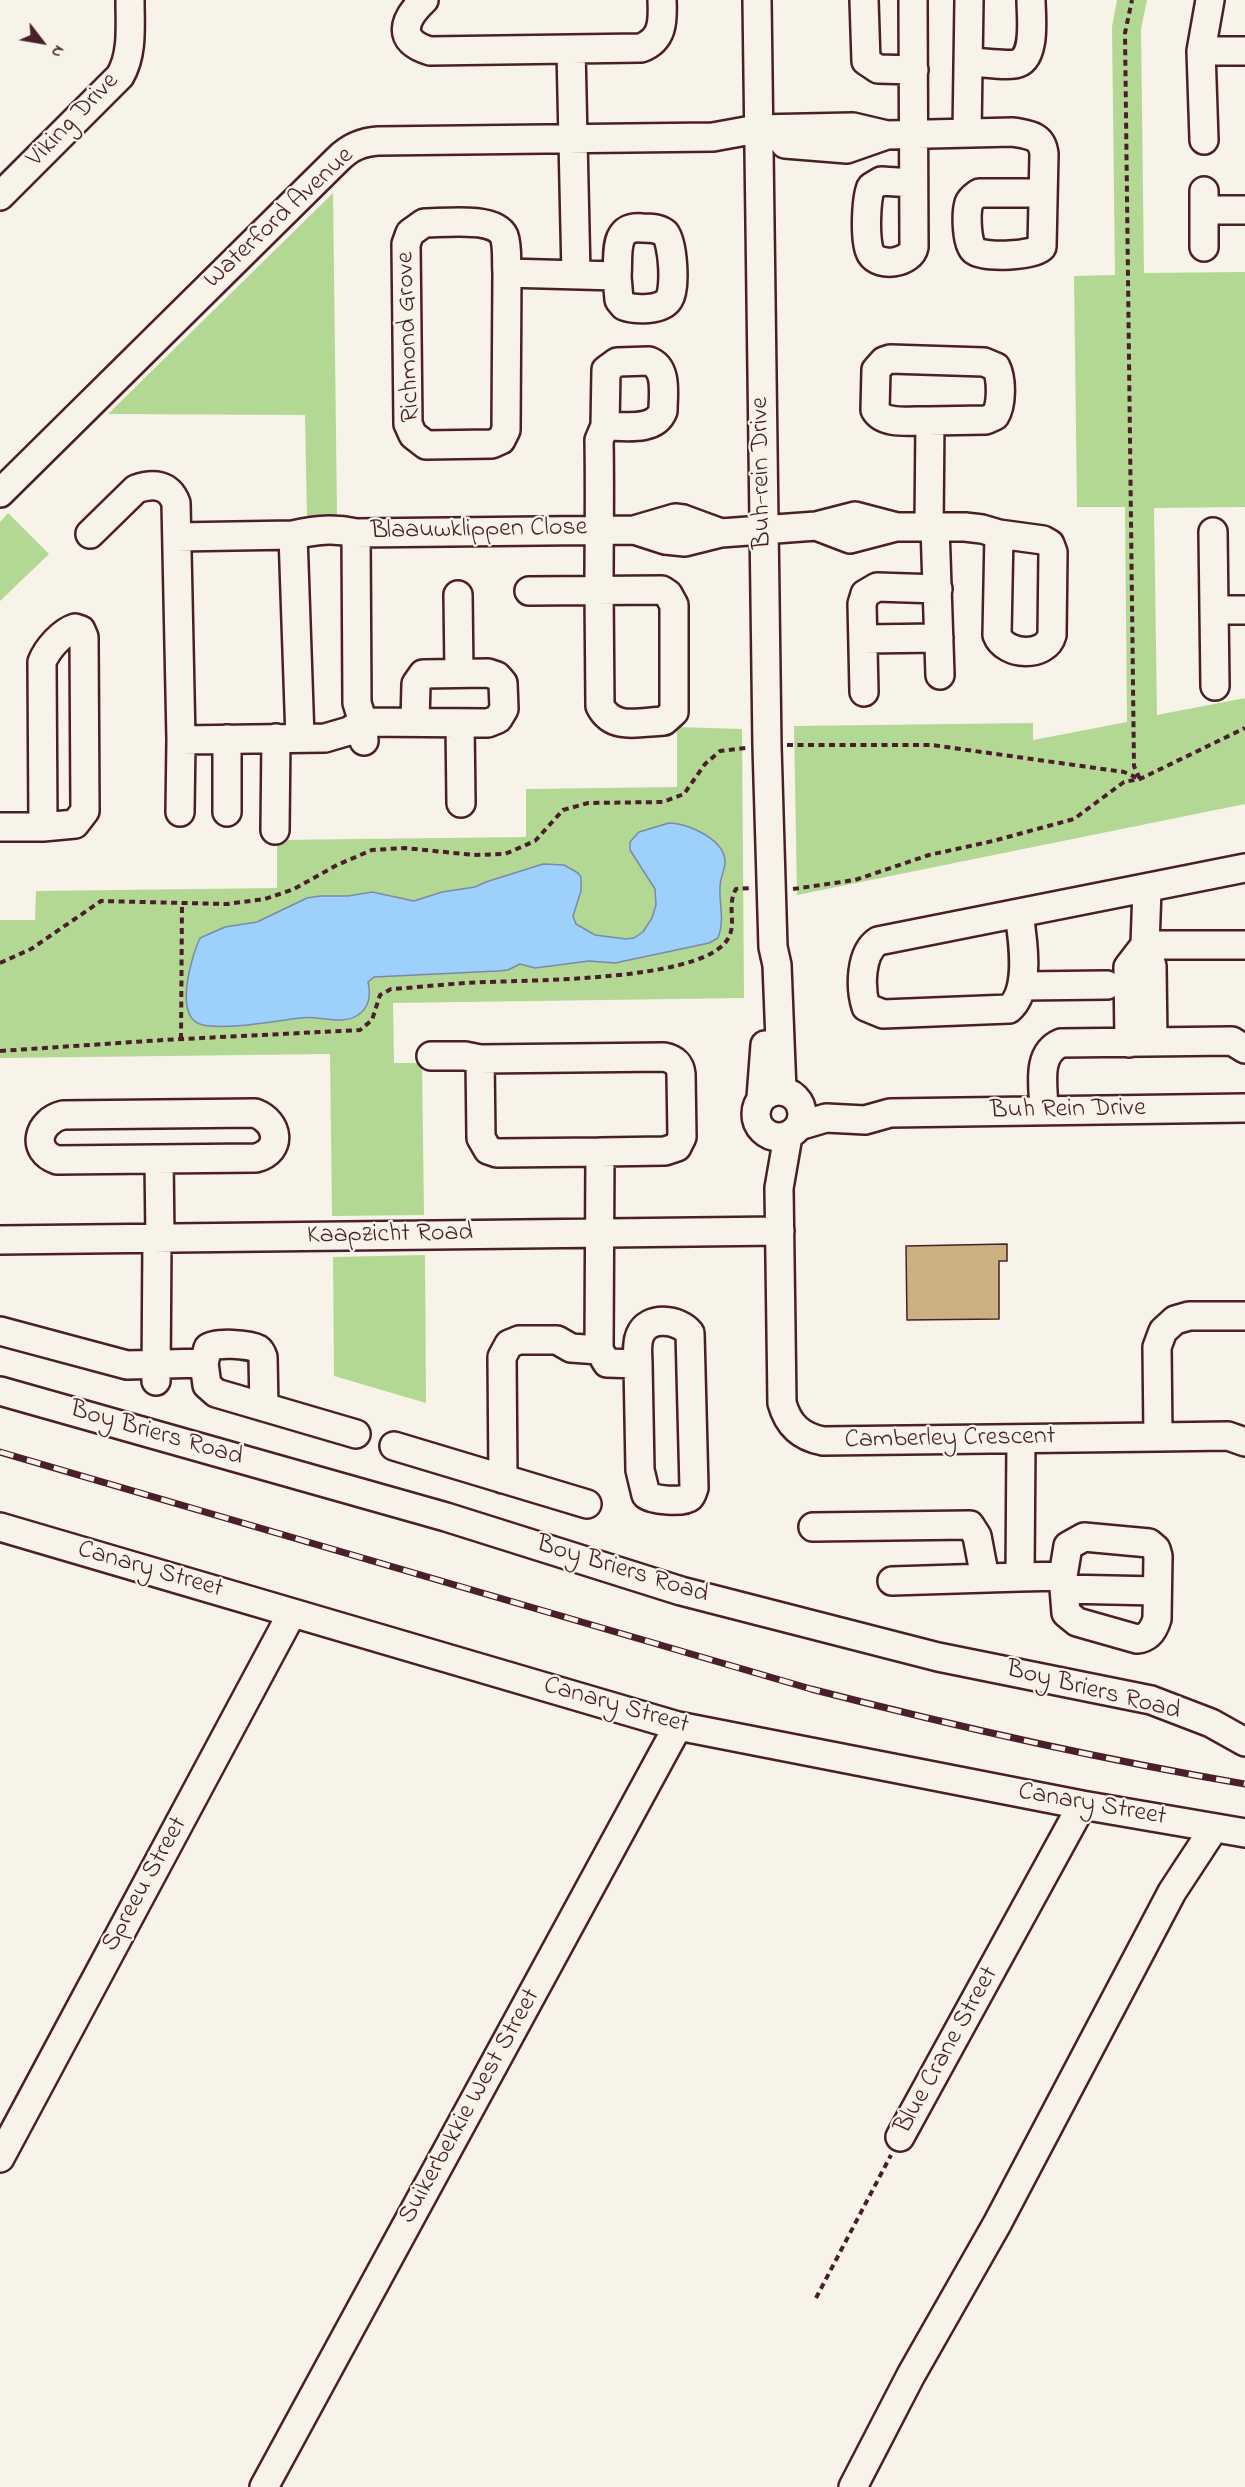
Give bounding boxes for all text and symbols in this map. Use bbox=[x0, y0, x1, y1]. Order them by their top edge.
north arrow bbox=[12, 12, 72, 72]
text: N bbox=[44, 40, 70, 62]
street label: Viking Drive bbox=[21, 67, 127, 175]
street label: Waterford Avenue bbox=[199, 142, 361, 296]
street label: Richmond Grove bbox=[391, 251, 429, 423]
street label: Buh-rein Drive bbox=[746, 397, 780, 549]
street label: Blaauwklippen Close bbox=[371, 514, 587, 548]
street label: Buh Rein Drive bbox=[990, 1094, 1146, 1128]
street label: Kaapzicht Road bbox=[307, 1219, 473, 1253]
street label: Boy Briers Road bbox=[66, 1395, 246, 1475]
street label: Camberley Crescent bbox=[844, 1423, 1056, 1457]
street label: Boy Briers Road bbox=[532, 1530, 712, 1612]
street label: Canary Street bbox=[74, 1535, 226, 1607]
street label: Boy Briers Road bbox=[1003, 1655, 1183, 1729]
street label: Canary Street bbox=[540, 1671, 692, 1743]
street label: Canary Street bbox=[1016, 1778, 1168, 1834]
street label: Spreeu Street bbox=[96, 1812, 196, 1958]
street label: Blue Crane Street bbox=[889, 1962, 1007, 2140]
street label: Suikerbekkie West Street bbox=[393, 1984, 549, 2230]

